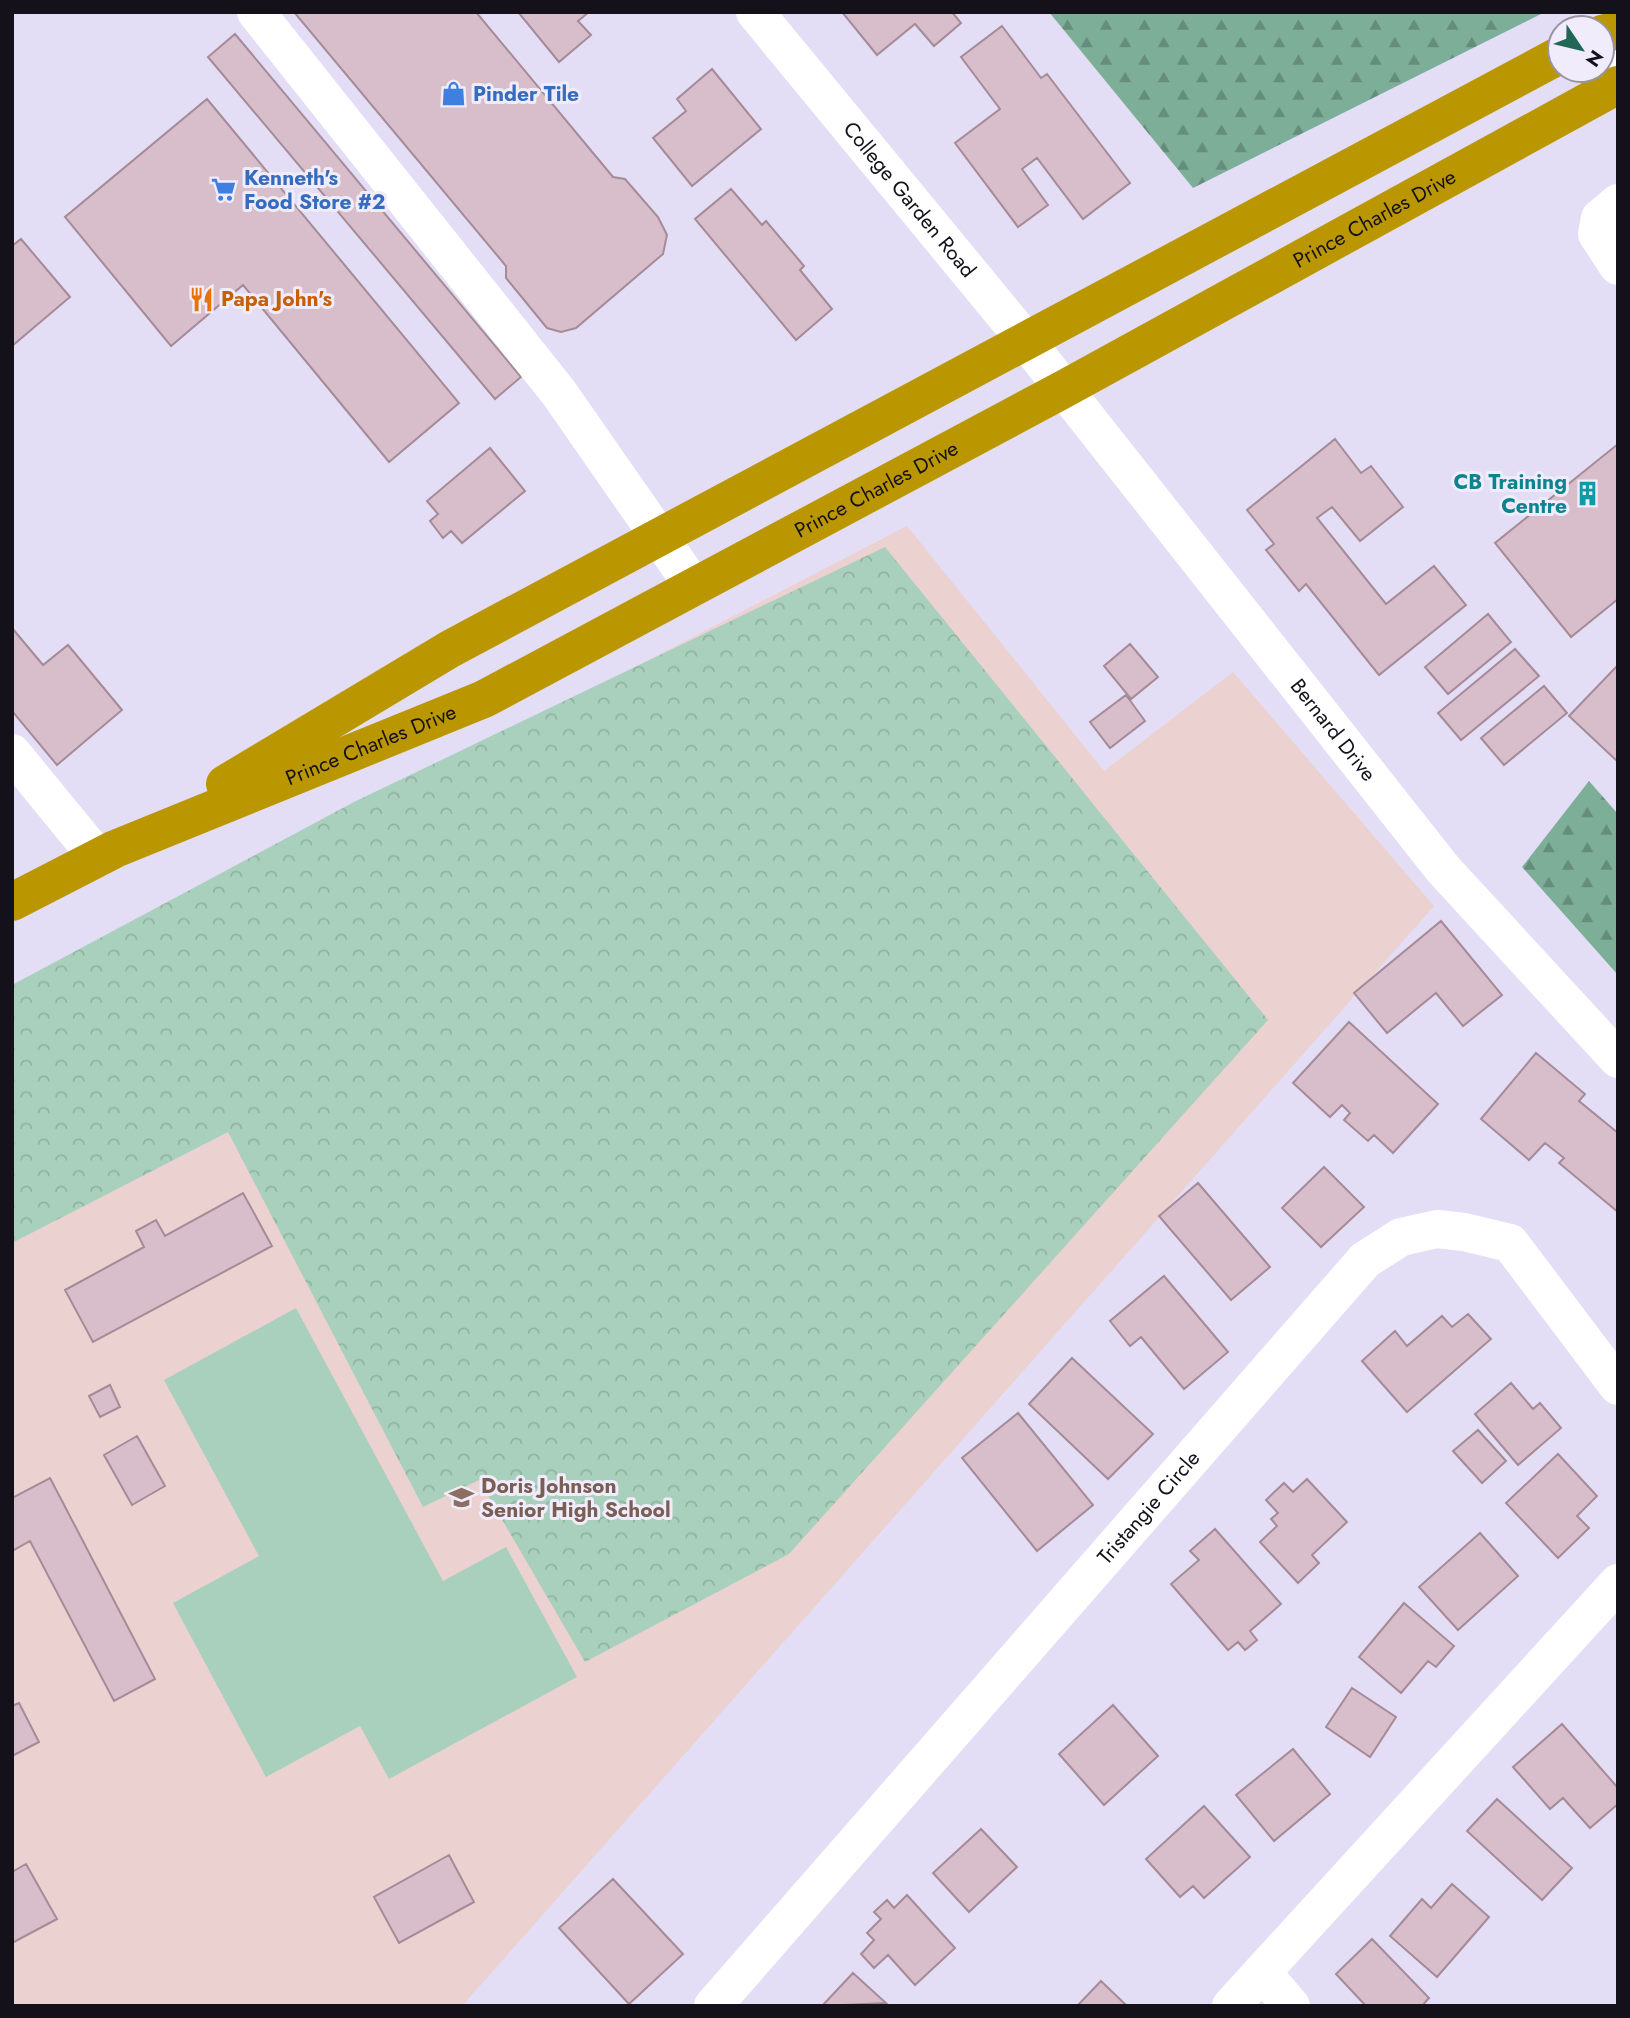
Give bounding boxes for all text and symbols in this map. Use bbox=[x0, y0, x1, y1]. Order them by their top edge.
north arrow bbox=[1546, 14, 1616, 84]
text: N bbox=[1579, 45, 1610, 72]
place label: Pinder Tile bbox=[473, 79, 579, 109]
shop icon: Pinder Tile bbox=[439, 80, 467, 108]
street label: College Garden Road bbox=[836, 115, 983, 284]
street label: Prince Charles Drive bbox=[1288, 162, 1462, 276]
place label: Kenneth's Food Store #2 bbox=[244, 163, 386, 217]
supermarket icon: Kenneth's Food Store #2 bbox=[210, 176, 238, 204]
place label: Papa John's bbox=[221, 284, 332, 314]
restaurant icon: Papa John's bbox=[187, 285, 215, 313]
street label: Prince Charles Drive bbox=[789, 433, 964, 545]
place label: CB Training Centre bbox=[1453, 467, 1567, 521]
building icon: CB Training Centre bbox=[1573, 480, 1601, 508]
street label: Bernard Drive bbox=[1283, 672, 1383, 788]
street label: Prince Charles Drive bbox=[281, 697, 461, 793]
street label: Tristangie Circle bbox=[1090, 1444, 1207, 1571]
place label: Doris Johnson Senior High School bbox=[481, 1471, 671, 1525]
school or university icon: Doris Johnson Senior High School bbox=[447, 1484, 475, 1512]

